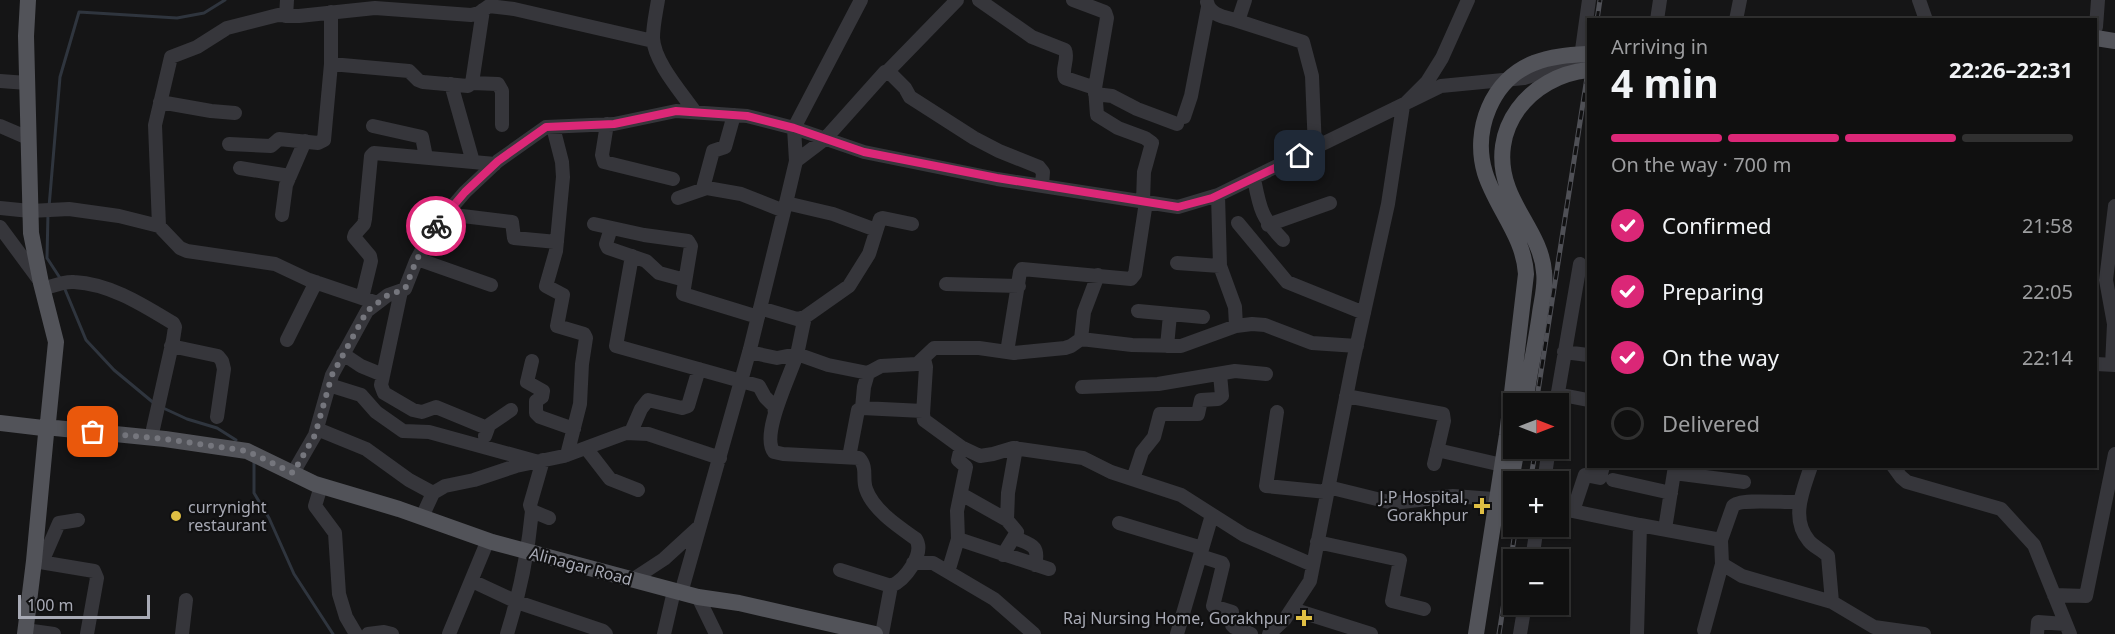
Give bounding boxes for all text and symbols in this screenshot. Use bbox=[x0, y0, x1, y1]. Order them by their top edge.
text: Arriving in bbox=[1611, 33, 1708, 60]
text: 22:26–22:31 bbox=[1949, 54, 2073, 84]
text: 4 min bbox=[1611, 56, 1718, 109]
pin bbox=[1274, 130, 1325, 181]
icon: home bbox=[1283, 139, 1316, 172]
text: On the way · 700 m bbox=[1611, 151, 1791, 178]
courier bbox=[406, 196, 466, 256]
icon: check bbox=[1611, 209, 1644, 242]
icon: bike bbox=[420, 210, 453, 243]
text: Confirmed bbox=[1662, 210, 1772, 240]
text: 21:58 bbox=[2022, 212, 2073, 239]
icon: check bbox=[1611, 275, 1644, 308]
text: Preparing bbox=[1662, 276, 1764, 306]
text: 22:05 bbox=[2022, 278, 2073, 305]
icon: check bbox=[1611, 341, 1644, 374]
text: On the way bbox=[1662, 342, 1779, 372]
text: 22:14 bbox=[2022, 344, 2073, 371]
north arrow bbox=[1503, 393, 1569, 459]
map controls bbox=[1503, 393, 1569, 615]
pin bbox=[67, 406, 118, 457]
text: Delivered bbox=[1662, 408, 1760, 438]
icon: bag bbox=[76, 415, 109, 448]
button: + bbox=[1503, 471, 1569, 537]
place label: J.P Hospital, Gorakhpur bbox=[1377, 486, 1468, 526]
place label: currynight restaurant bbox=[188, 496, 267, 536]
marker: J.P Hospital, Gorakhpur bbox=[1473, 497, 1491, 515]
marker: currynight restaurant bbox=[169, 509, 183, 523]
street label: Alinagar Road bbox=[527, 542, 635, 590]
button: − bbox=[1503, 549, 1569, 615]
scale bar bbox=[18, 592, 150, 620]
text: 100 m bbox=[27, 594, 74, 616]
place label: Raj Nursing Home, Gorakhpur bbox=[1063, 607, 1290, 629]
marker: Raj Nursing Home, Gorakhpur bbox=[1295, 609, 1313, 627]

